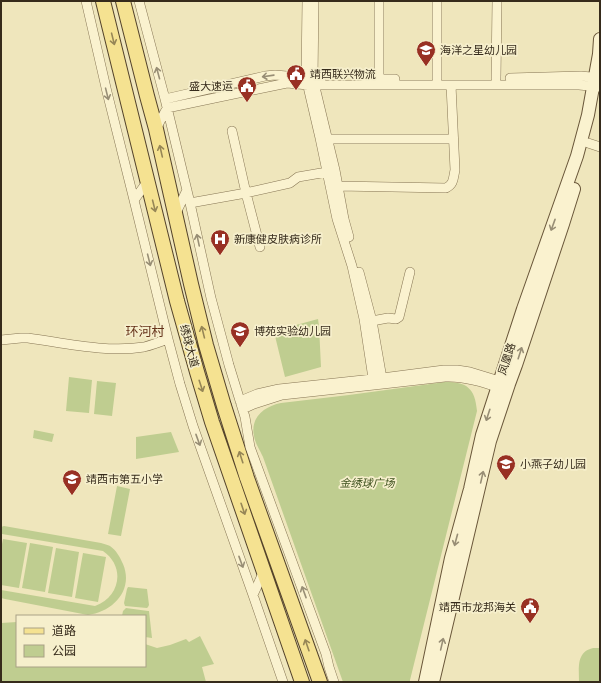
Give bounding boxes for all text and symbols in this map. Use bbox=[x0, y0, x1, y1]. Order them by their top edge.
one-way arrow bbox=[109, 32, 117, 45]
school or university icon: 海洋之星幼儿园 bbox=[415, 39, 437, 67]
place label: 海洋之星幼儿园 bbox=[440, 44, 517, 57]
public building icon: 靖西联兴物流 bbox=[285, 63, 307, 91]
one-way arrow bbox=[154, 67, 161, 80]
place label: 靖西联兴物流 bbox=[310, 68, 376, 81]
one-way arrow bbox=[261, 72, 274, 80]
public building icon: 盛大速运 bbox=[236, 75, 258, 103]
place label: 盛大速运 bbox=[189, 80, 233, 93]
one-way arrow bbox=[104, 87, 111, 100]
one-way arrow bbox=[156, 145, 164, 158]
one-way arrow bbox=[151, 199, 158, 212]
one-way arrow bbox=[548, 219, 556, 231]
hospital icon: 新康健皮肤病诊所 bbox=[209, 228, 231, 256]
place label: 新康健皮肤病诊所 bbox=[234, 233, 322, 246]
one-way arrow bbox=[194, 234, 202, 247]
one-way arrow bbox=[145, 254, 153, 267]
school or university icon: 博苑实验幼儿园 bbox=[229, 320, 251, 348]
street label: 绣球大道 bbox=[177, 323, 201, 369]
district label: 环河村 bbox=[125, 324, 165, 339]
place label: 博苑实验幼儿园 bbox=[254, 325, 331, 338]
one-way arrow bbox=[199, 326, 206, 339]
street label: 凤凰路 bbox=[496, 341, 518, 377]
one-way arrow bbox=[517, 347, 525, 359]
one-way arrow bbox=[198, 379, 205, 392]
one-way arrow bbox=[484, 408, 492, 420]
one-way arrow bbox=[194, 433, 202, 445]
one-way arrow bbox=[237, 450, 244, 463]
school or university icon: 小燕子幼儿园 bbox=[495, 453, 517, 481]
place label: 小燕子幼儿园 bbox=[520, 458, 586, 471]
school or university icon: 靖西市第五小学 bbox=[61, 468, 83, 496]
one-way arrow bbox=[479, 471, 486, 484]
place label: 靖西市第五小学 bbox=[86, 473, 163, 486]
park label: 金绣球广场 bbox=[340, 477, 395, 490]
one-way arrow bbox=[239, 503, 247, 515]
one-way arrow bbox=[452, 534, 459, 547]
one-way arrow bbox=[238, 556, 246, 568]
one-way arrow bbox=[299, 587, 307, 599]
public building icon: 靖西市龙邦海关 bbox=[519, 596, 541, 624]
place label: 靖西市龙邦海关 bbox=[439, 601, 516, 614]
legend bbox=[16, 615, 146, 667]
text: 道路 bbox=[52, 624, 76, 638]
one-way arrow bbox=[439, 638, 447, 651]
one-way arrow bbox=[303, 639, 310, 652]
text: 公园 bbox=[52, 644, 76, 658]

